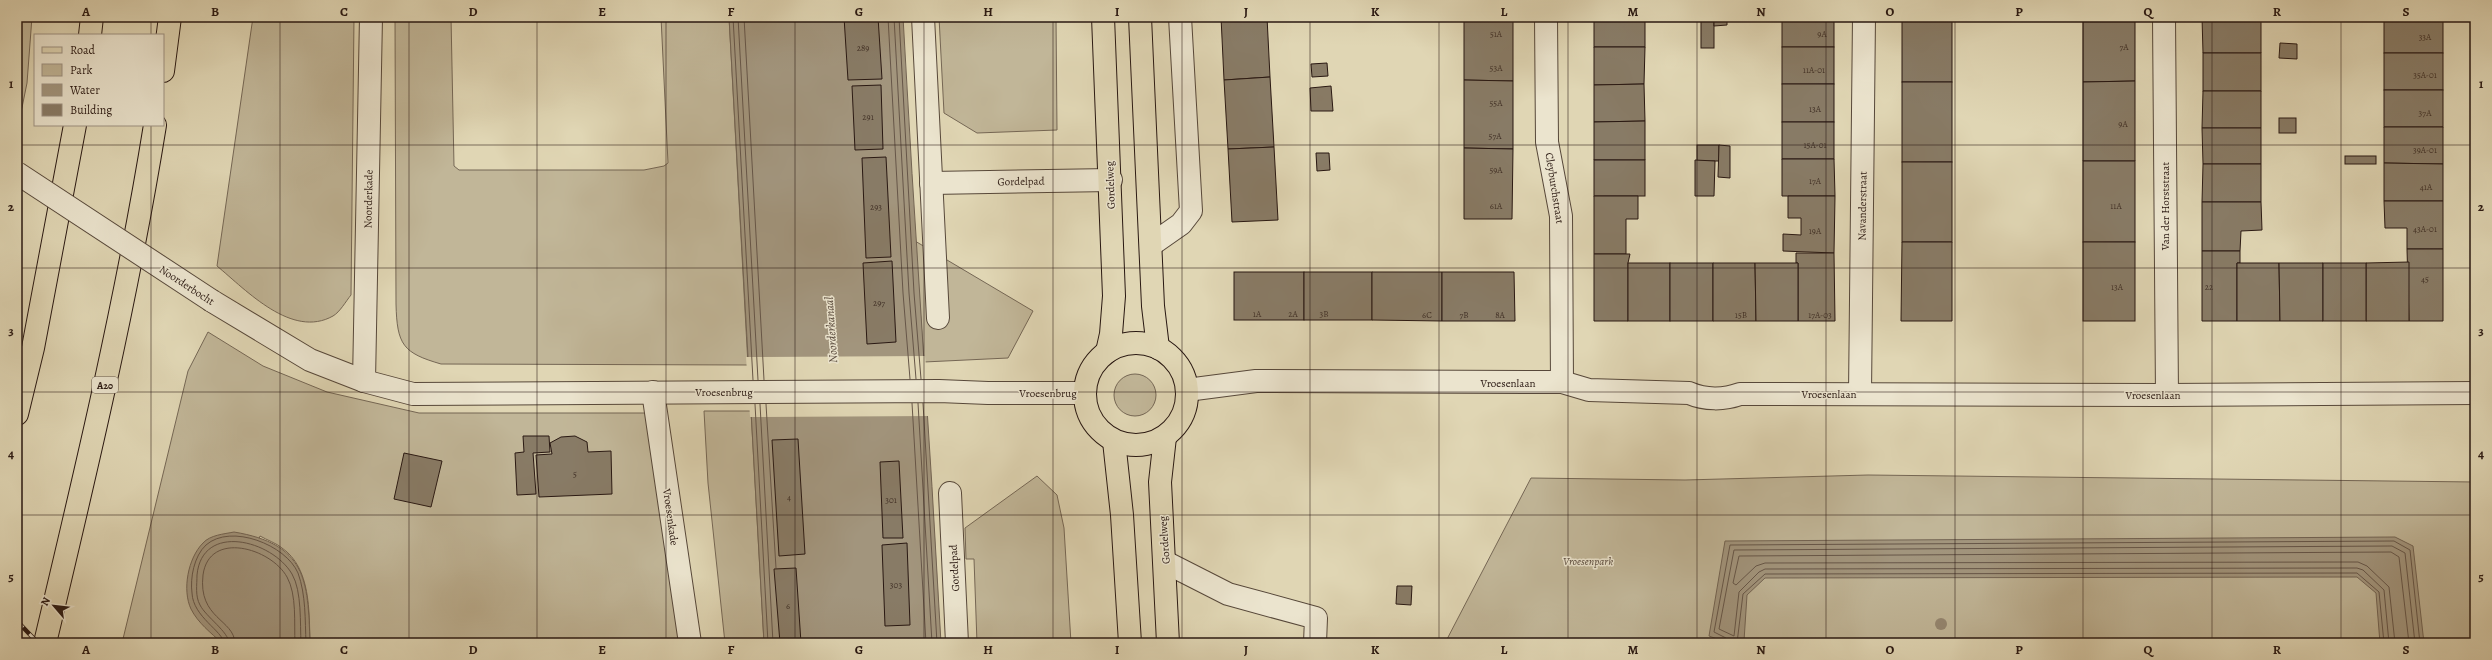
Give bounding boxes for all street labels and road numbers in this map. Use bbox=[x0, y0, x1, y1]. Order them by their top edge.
street label: Cleyburchstraat bbox=[1541, 152, 1568, 225]
street label: Gordelweg bbox=[1102, 160, 1119, 209]
street label: Van der Horststraat bbox=[2158, 162, 2173, 251]
street label: Noorderkade bbox=[360, 169, 377, 229]
street label: Navanderstraat bbox=[1854, 171, 1871, 241]
street label: Gordelpad bbox=[997, 174, 1045, 189]
street label: Noorderbocht bbox=[156, 262, 218, 309]
street label: Vroesenlaan bbox=[1479, 376, 1536, 391]
road number: A20 bbox=[92, 377, 118, 393]
street label: Vroesenbrug bbox=[694, 385, 753, 400]
street label: Vroesenbrug bbox=[1018, 386, 1077, 401]
street label: Vroesenlaan bbox=[1800, 387, 1857, 402]
street label: Vroesenlaan bbox=[2124, 388, 2181, 403]
street label: Vroesenkade bbox=[659, 487, 682, 547]
street label: Gordelweg bbox=[1155, 515, 1174, 564]
street label: Gordelpad bbox=[946, 544, 963, 592]

